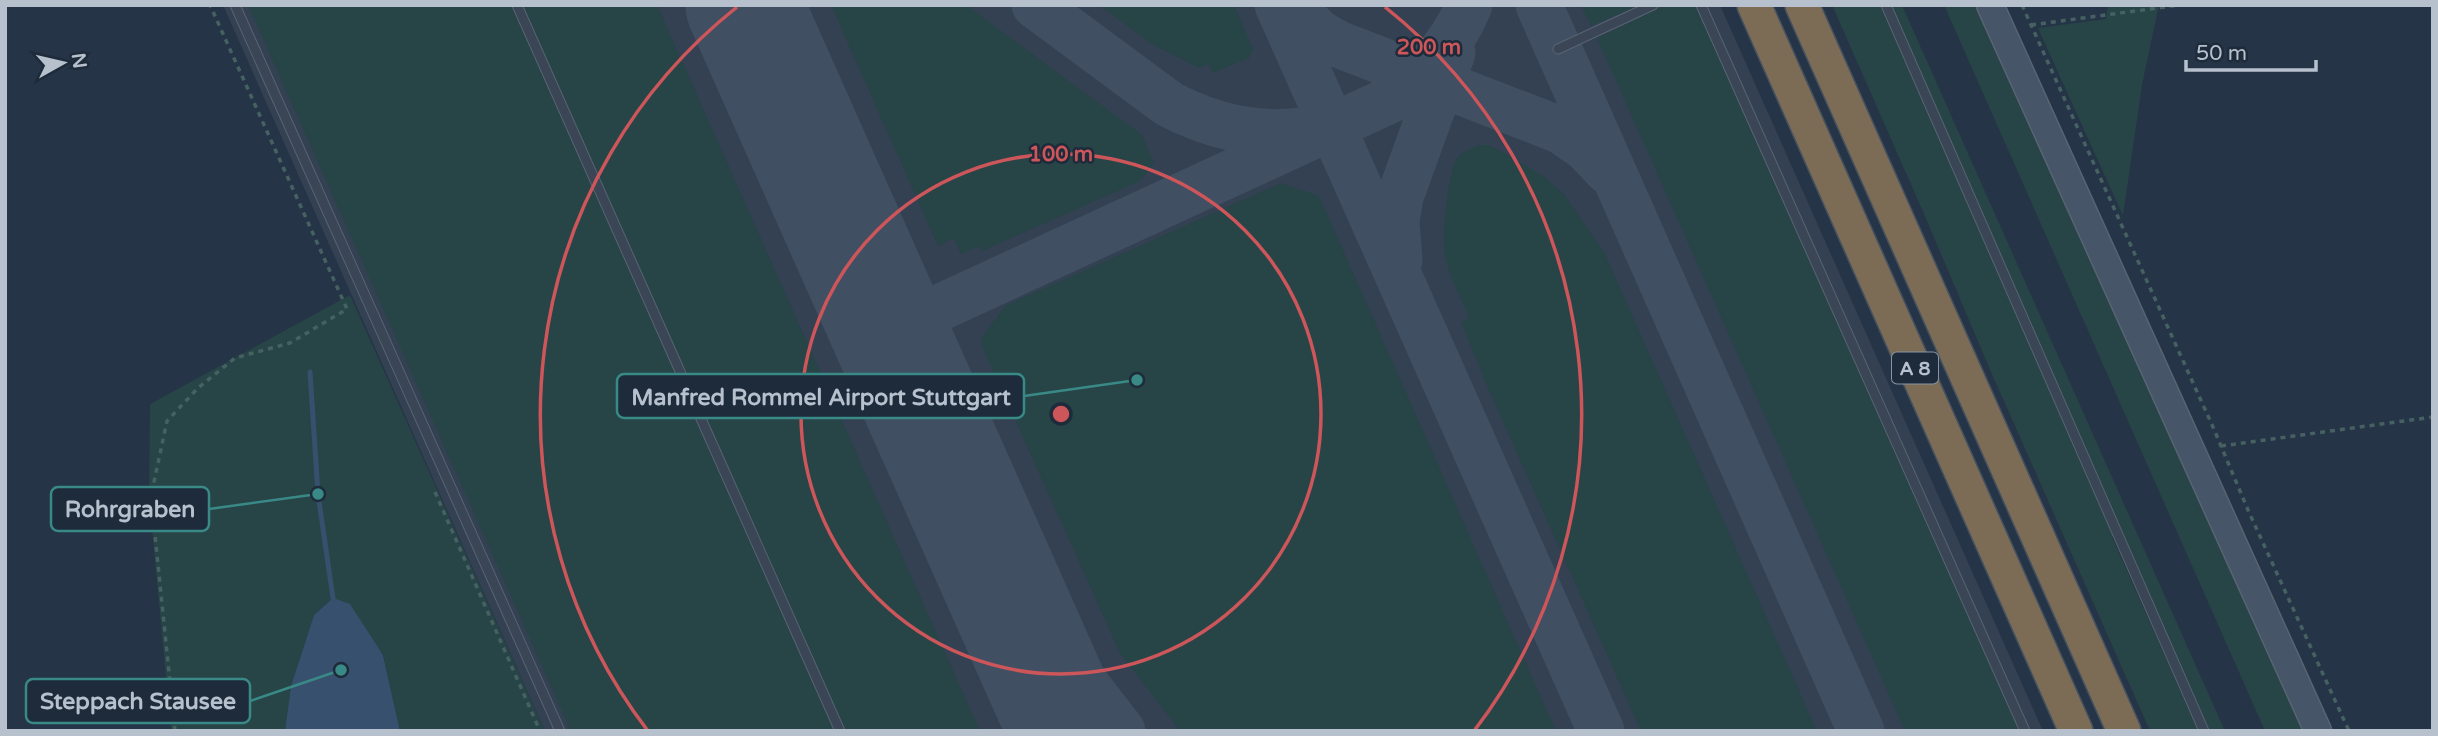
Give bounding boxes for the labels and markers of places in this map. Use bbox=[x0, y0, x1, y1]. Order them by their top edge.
callout: Manfred Rommel Airport Stuttgart bbox=[617, 374, 1024, 418]
centre of rings bbox=[1049, 402, 1073, 426]
callout: Rohrgraben bbox=[51, 487, 209, 531]
callout: Steppach Stausee bbox=[26, 679, 250, 723]

